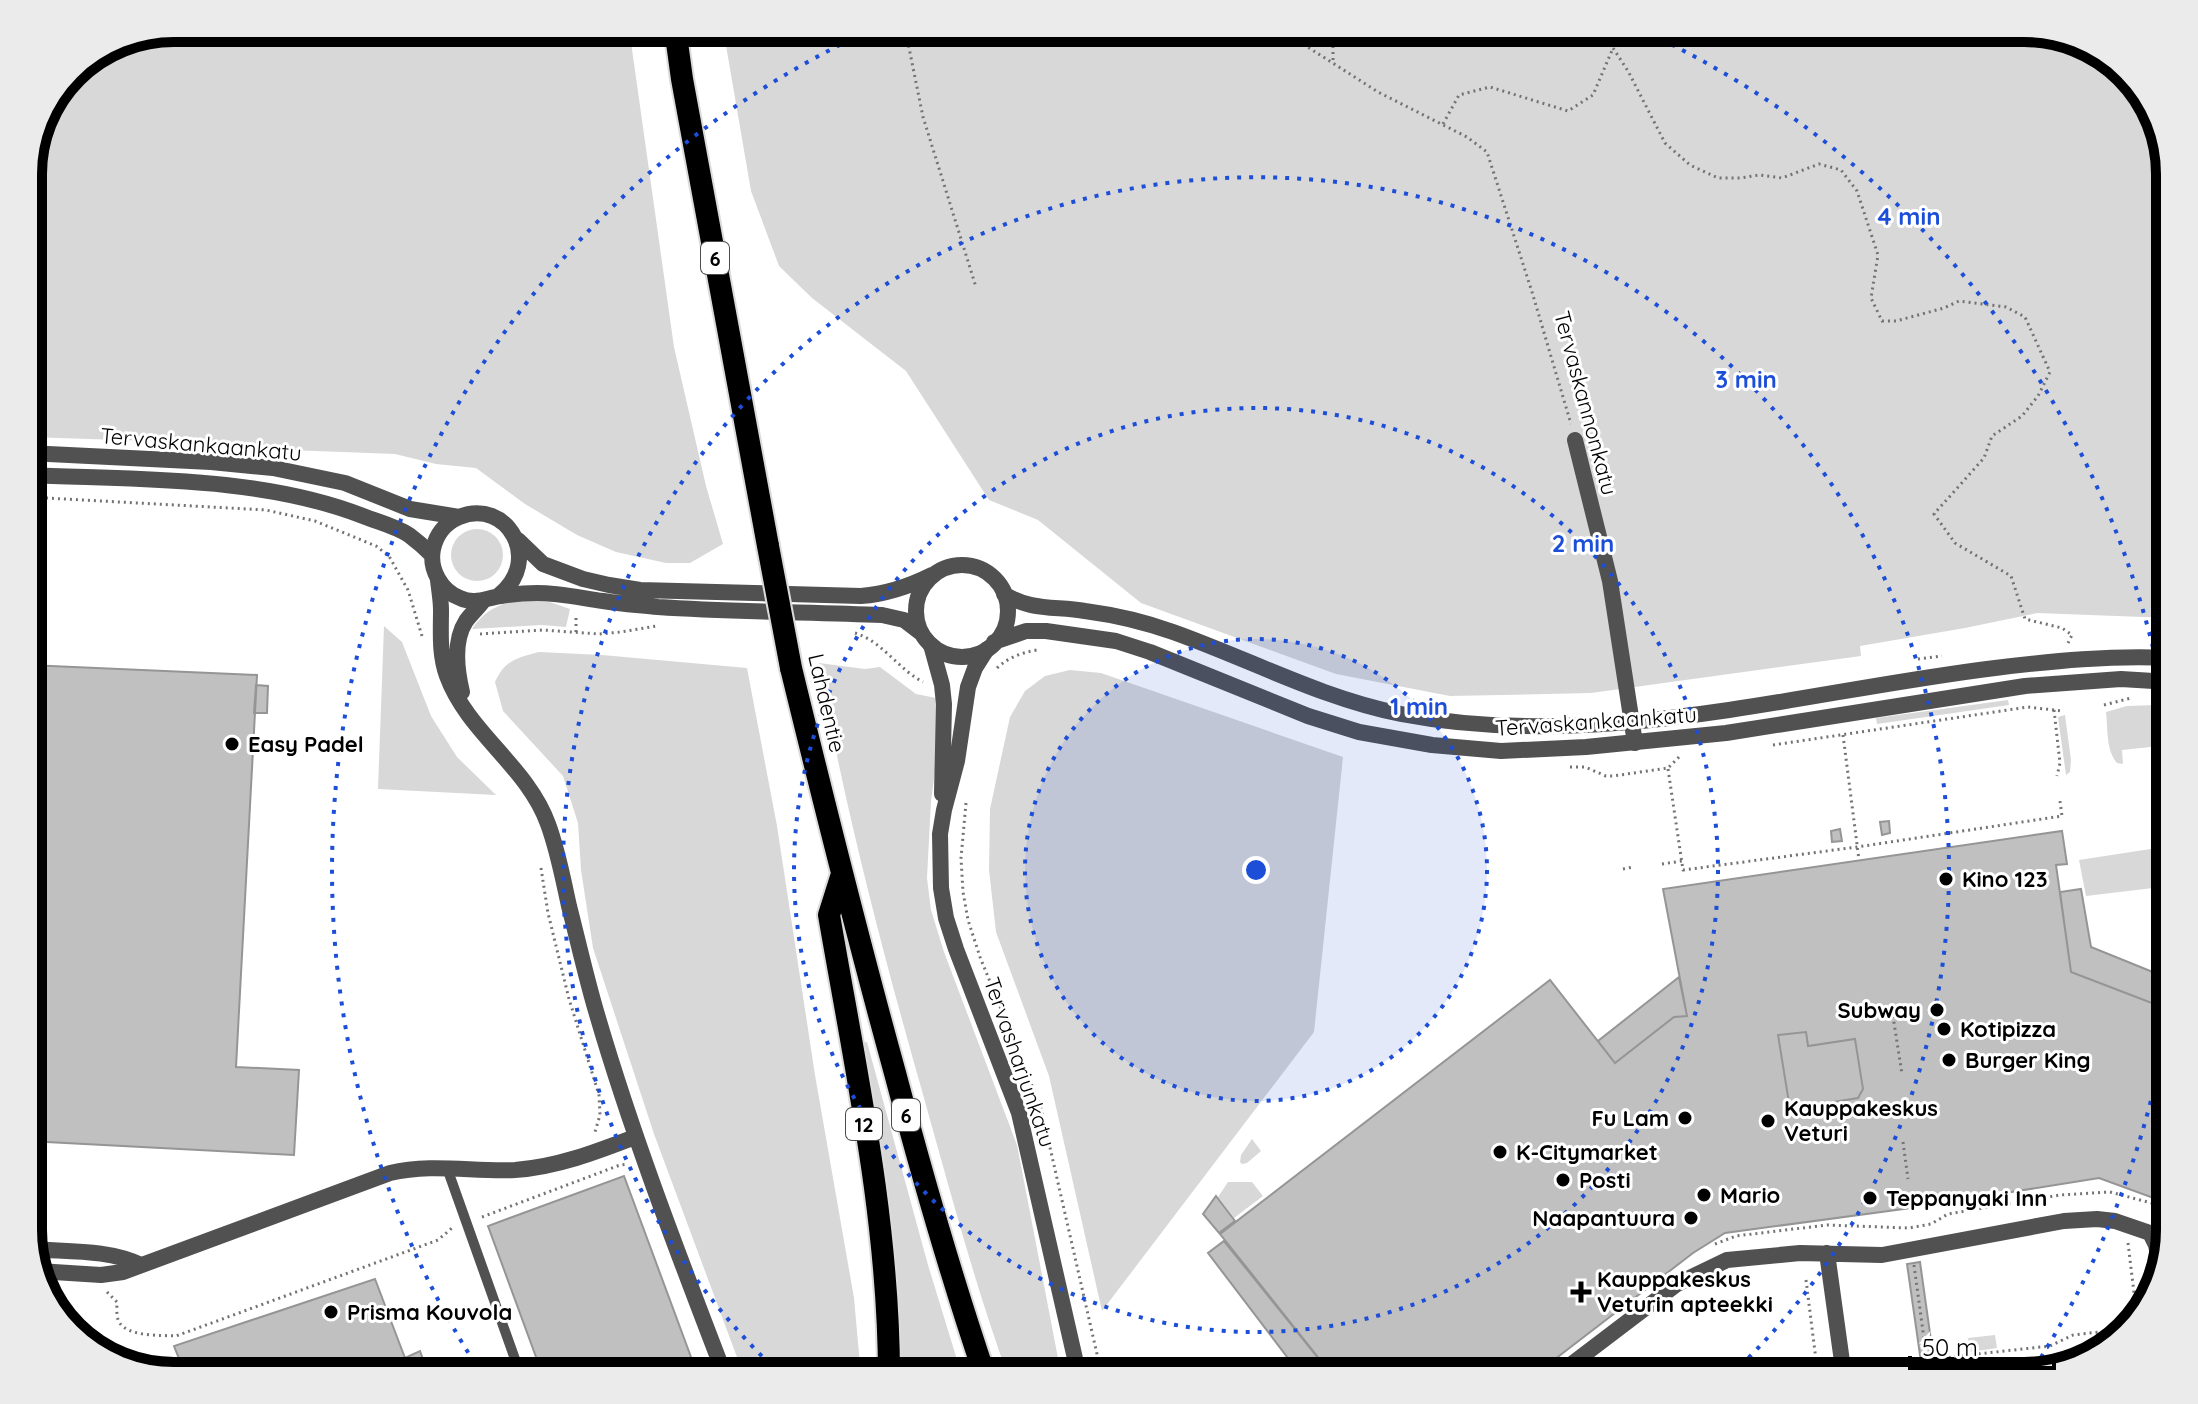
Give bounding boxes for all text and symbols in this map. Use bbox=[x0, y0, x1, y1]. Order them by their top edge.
text: 4 min bbox=[1878, 201, 1940, 231]
road number: 6 bbox=[701, 242, 729, 274]
street label: Tervaskannonkatu bbox=[1548, 308, 1624, 498]
text: 3 min bbox=[1715, 364, 1777, 394]
street label: Tervaskankaankatu bbox=[99, 421, 303, 467]
text: 2 min bbox=[1552, 528, 1614, 558]
street label: Lahdentie bbox=[802, 651, 852, 755]
text: 1 min bbox=[1390, 691, 1448, 721]
street label: Tervaskankaankatu bbox=[1494, 700, 1698, 742]
place label: Easy Padel bbox=[248, 730, 364, 758]
marker: Easy Padel bbox=[223, 735, 241, 753]
centre of rings bbox=[1242, 856, 1270, 884]
place label: Kino 123 bbox=[1962, 865, 2048, 893]
marker: Kino 123 bbox=[1937, 870, 1955, 888]
street label: Tervasharjunkatu bbox=[978, 973, 1062, 1151]
place label: Subway bbox=[1837, 996, 1921, 1024]
marker: Subway bbox=[1928, 1001, 1946, 1019]
place label: Kotipizza bbox=[1960, 1015, 2056, 1043]
marker: Kotipizza bbox=[1935, 1020, 1953, 1038]
place label: Burger King bbox=[1965, 1046, 2091, 1074]
marker: Burger King bbox=[1940, 1051, 1958, 1069]
place label: Kauppakeskus Veturi bbox=[1784, 1094, 1938, 1147]
road number: 6 bbox=[892, 1099, 920, 1131]
place label: Fu Lam bbox=[1591, 1104, 1669, 1132]
road number: 12 bbox=[846, 1108, 882, 1140]
marker: Fu Lam bbox=[1676, 1109, 1694, 1127]
marker: Kauppakeskus Veturi bbox=[1759, 1112, 1777, 1130]
place label: K-Citymarket bbox=[1516, 1138, 1658, 1166]
marker: K-Citymarket bbox=[1491, 1143, 1509, 1161]
place label: Posti bbox=[1579, 1166, 1631, 1194]
marker: Posti bbox=[1554, 1171, 1572, 1189]
place label: Mario bbox=[1720, 1181, 1780, 1209]
place label: Teppanyaki Inn bbox=[1886, 1184, 2047, 1212]
marker: Mario bbox=[1695, 1186, 1713, 1204]
marker: Teppanyaki Inn bbox=[1861, 1189, 1879, 1207]
place label: Naapantuura bbox=[1532, 1204, 1675, 1232]
marker: Naapantuura bbox=[1682, 1209, 1700, 1227]
place label: Kauppakeskus Veturin apteekki bbox=[1597, 1265, 1773, 1318]
marker: Kauppakeskus Veturin apteekki bbox=[1572, 1283, 1590, 1301]
place label: Prisma Kouvola bbox=[347, 1298, 512, 1326]
marker: Prisma Kouvola bbox=[322, 1303, 340, 1321]
scale bar bbox=[1910, 1320, 2054, 1370]
text: 50 m bbox=[1922, 1332, 1978, 1362]

